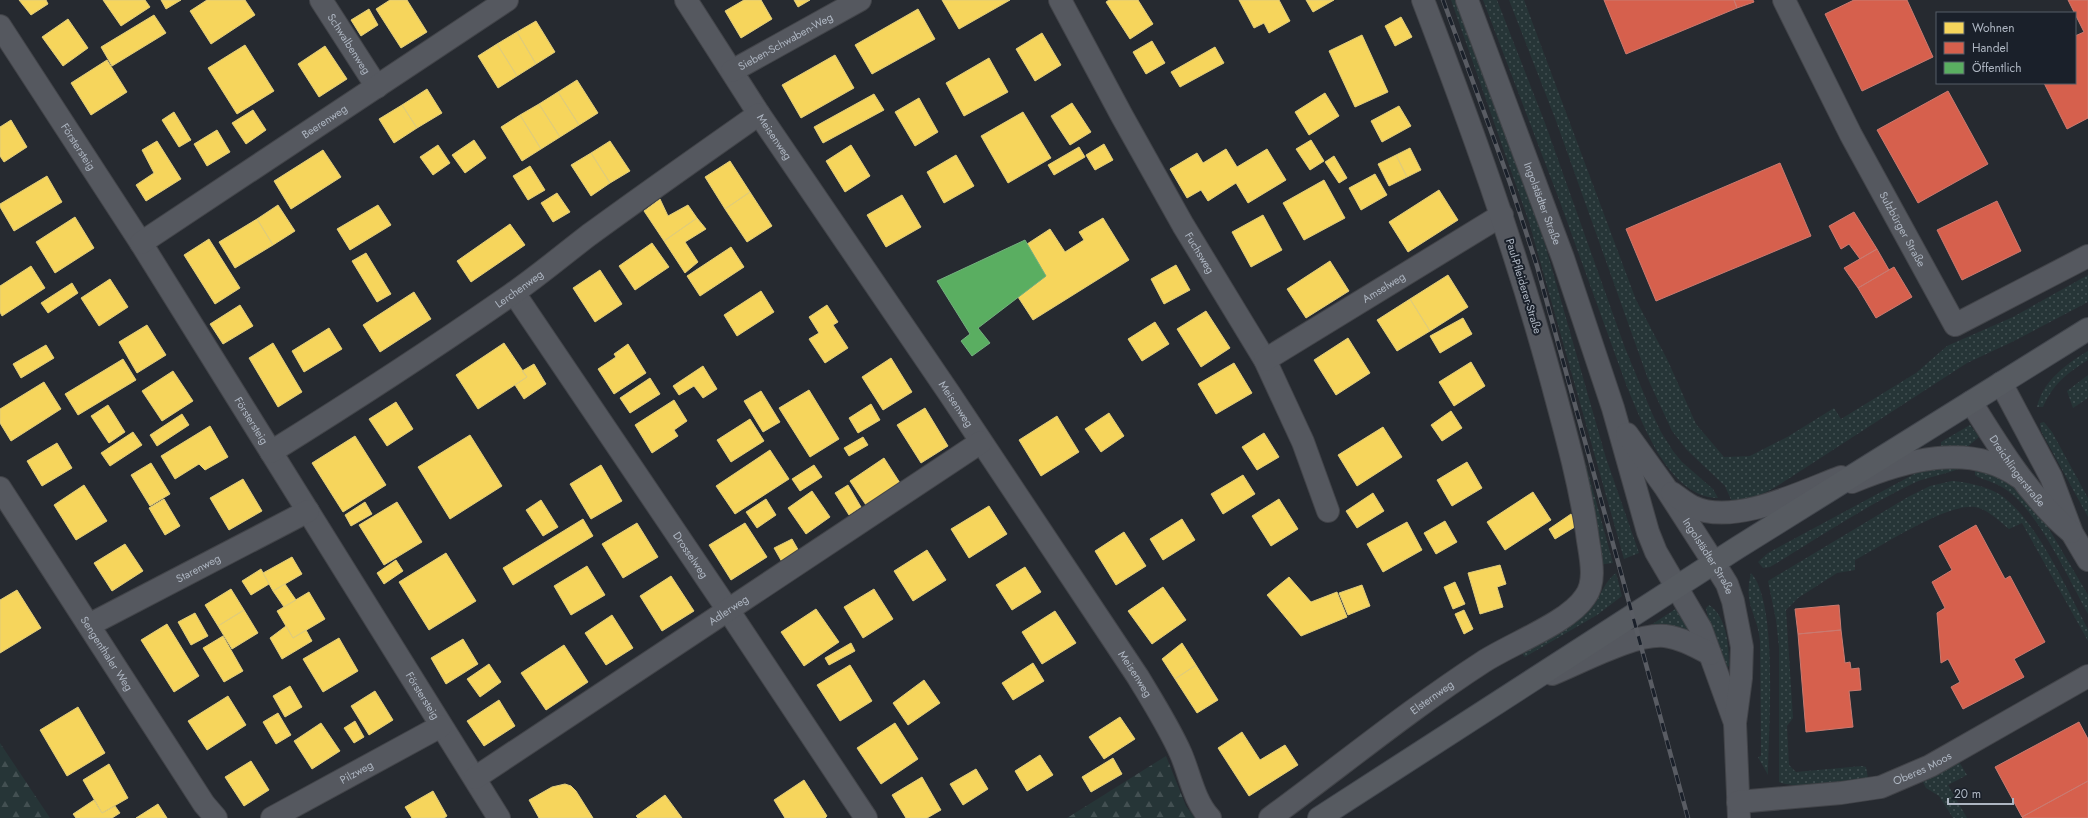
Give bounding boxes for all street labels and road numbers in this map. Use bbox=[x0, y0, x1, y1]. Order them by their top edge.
street label: Sieben-Schwaben-Weg bbox=[735, 9, 836, 74]
street label: Schwalbenweg bbox=[324, 10, 375, 77]
street label: Beerenweg bbox=[298, 100, 350, 142]
street label: Meisenweg bbox=[753, 111, 796, 163]
street label: Förstersteig bbox=[57, 120, 100, 173]
street label: Ingolstädter Straße bbox=[1520, 160, 1565, 247]
street label: Sulzbürger Straße bbox=[1875, 189, 1930, 270]
street label: Fuchsweg bbox=[1181, 229, 1219, 277]
street label: Paul-Pfleiderer-Straße bbox=[1502, 236, 1546, 336]
street label: Lerchenweg bbox=[492, 266, 546, 312]
street label: Amselweg bbox=[1359, 268, 1408, 307]
street label: Meisenweg bbox=[935, 378, 977, 430]
street label: Förstersteig bbox=[231, 394, 272, 448]
street label: Dreichlingerstraße bbox=[1986, 432, 2049, 510]
street label: Ingolstädter Straße bbox=[1679, 515, 1738, 597]
street label: Drosselweg bbox=[669, 528, 712, 582]
street label: Starenweg bbox=[173, 550, 223, 586]
street label: Adlerweg bbox=[705, 591, 751, 629]
street label: Sengenthaler Weg bbox=[77, 613, 137, 694]
street label: Meisenweg bbox=[1115, 647, 1156, 700]
street label: Förstersteig bbox=[402, 669, 444, 723]
street label: Elsternweg bbox=[1407, 676, 1457, 718]
street label: Oberes Moos bbox=[1890, 747, 1955, 789]
street label: Pilzweg bbox=[337, 756, 376, 788]

